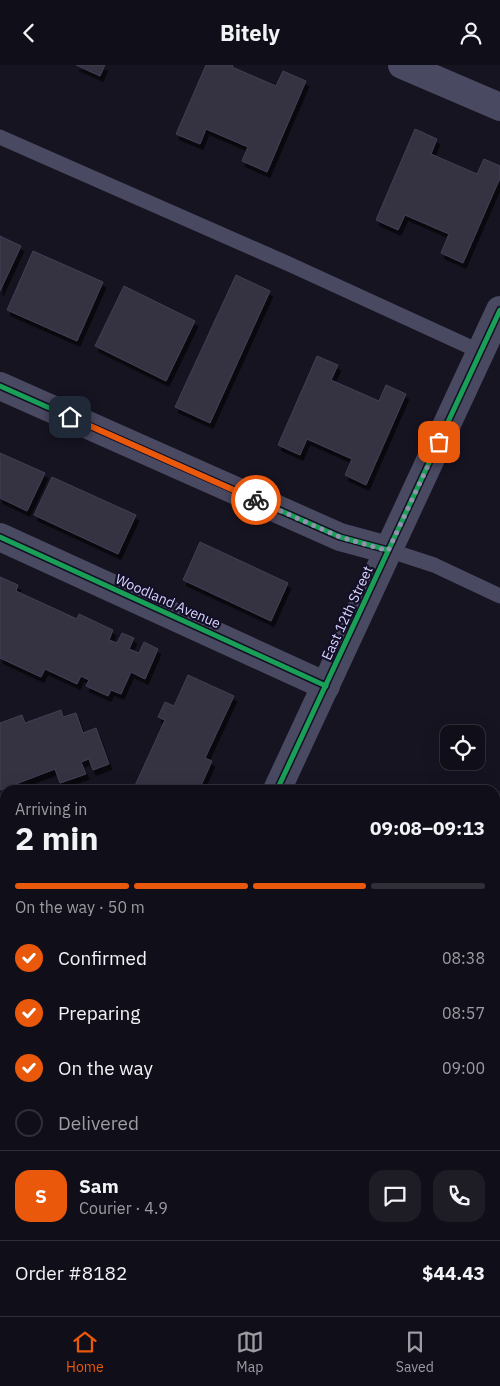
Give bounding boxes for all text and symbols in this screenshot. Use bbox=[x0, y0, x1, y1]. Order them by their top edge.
text: Bitely bbox=[220, 18, 280, 47]
icon: back bbox=[15, 19, 43, 47]
icon: person bbox=[457, 19, 485, 47]
pin bbox=[49, 396, 91, 438]
icon: home bbox=[56, 403, 84, 431]
pin bbox=[418, 421, 460, 463]
icon: bag bbox=[425, 428, 453, 456]
courier bbox=[231, 475, 281, 525]
icon: bike bbox=[242, 486, 270, 514]
street label: East 12th Street bbox=[317, 563, 377, 663]
street label: Woodland Avenue bbox=[113, 570, 224, 632]
map controls bbox=[440, 725, 485, 770]
button: locate bbox=[440, 725, 485, 770]
text: Arriving in bbox=[15, 799, 87, 819]
text: 09:08–09:13 bbox=[370, 816, 485, 840]
text: 2 min bbox=[15, 817, 99, 859]
text: On the way · 50 m bbox=[15, 897, 145, 917]
icon: check bbox=[15, 944, 43, 972]
text: Confirmed bbox=[58, 946, 147, 970]
text: 08:38 bbox=[442, 948, 485, 968]
icon: check bbox=[15, 999, 43, 1027]
text: Preparing bbox=[58, 1001, 140, 1025]
text: 08:57 bbox=[442, 1003, 485, 1023]
icon: check bbox=[15, 1054, 43, 1082]
text: On the way bbox=[58, 1056, 153, 1080]
text: 09:00 bbox=[442, 1058, 485, 1078]
text: Delivered bbox=[58, 1111, 139, 1135]
button: chat bbox=[369, 1170, 421, 1222]
button: phone bbox=[433, 1170, 485, 1222]
text: Sam bbox=[79, 1174, 119, 1198]
text: S bbox=[35, 1184, 47, 1208]
text: Courier · 4.9 bbox=[79, 1198, 168, 1218]
text: Order #8182 bbox=[15, 1261, 127, 1285]
text: $44.43 bbox=[422, 1261, 485, 1285]
tab: Home bbox=[66, 1328, 104, 1376]
tab: Map bbox=[236, 1328, 264, 1376]
tab: Saved bbox=[396, 1328, 434, 1376]

